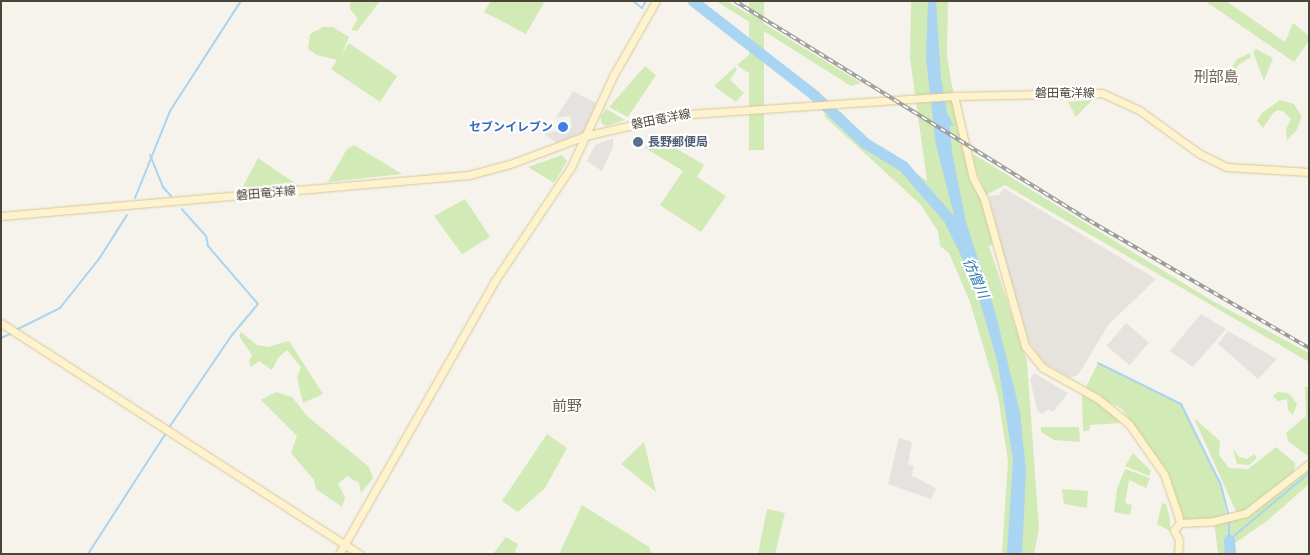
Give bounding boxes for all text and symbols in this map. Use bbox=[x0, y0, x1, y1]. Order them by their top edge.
district label: 刑部島 bbox=[1194, 68, 1238, 86]
street label: 磐田竜洋線 bbox=[1035, 86, 1095, 100]
street label: 磐田竜洋線 bbox=[630, 106, 692, 132]
place label: セブンイレブン bbox=[469, 120, 553, 134]
marker: セブンイレブン bbox=[557, 121, 569, 133]
place label: 長野郵便局 bbox=[648, 135, 708, 149]
marker: 長野郵便局 bbox=[632, 136, 644, 148]
street label: 磐田竜洋線 bbox=[235, 183, 297, 203]
water label: 彷僧川 bbox=[960, 255, 992, 301]
district label: 前野 bbox=[552, 397, 582, 415]

